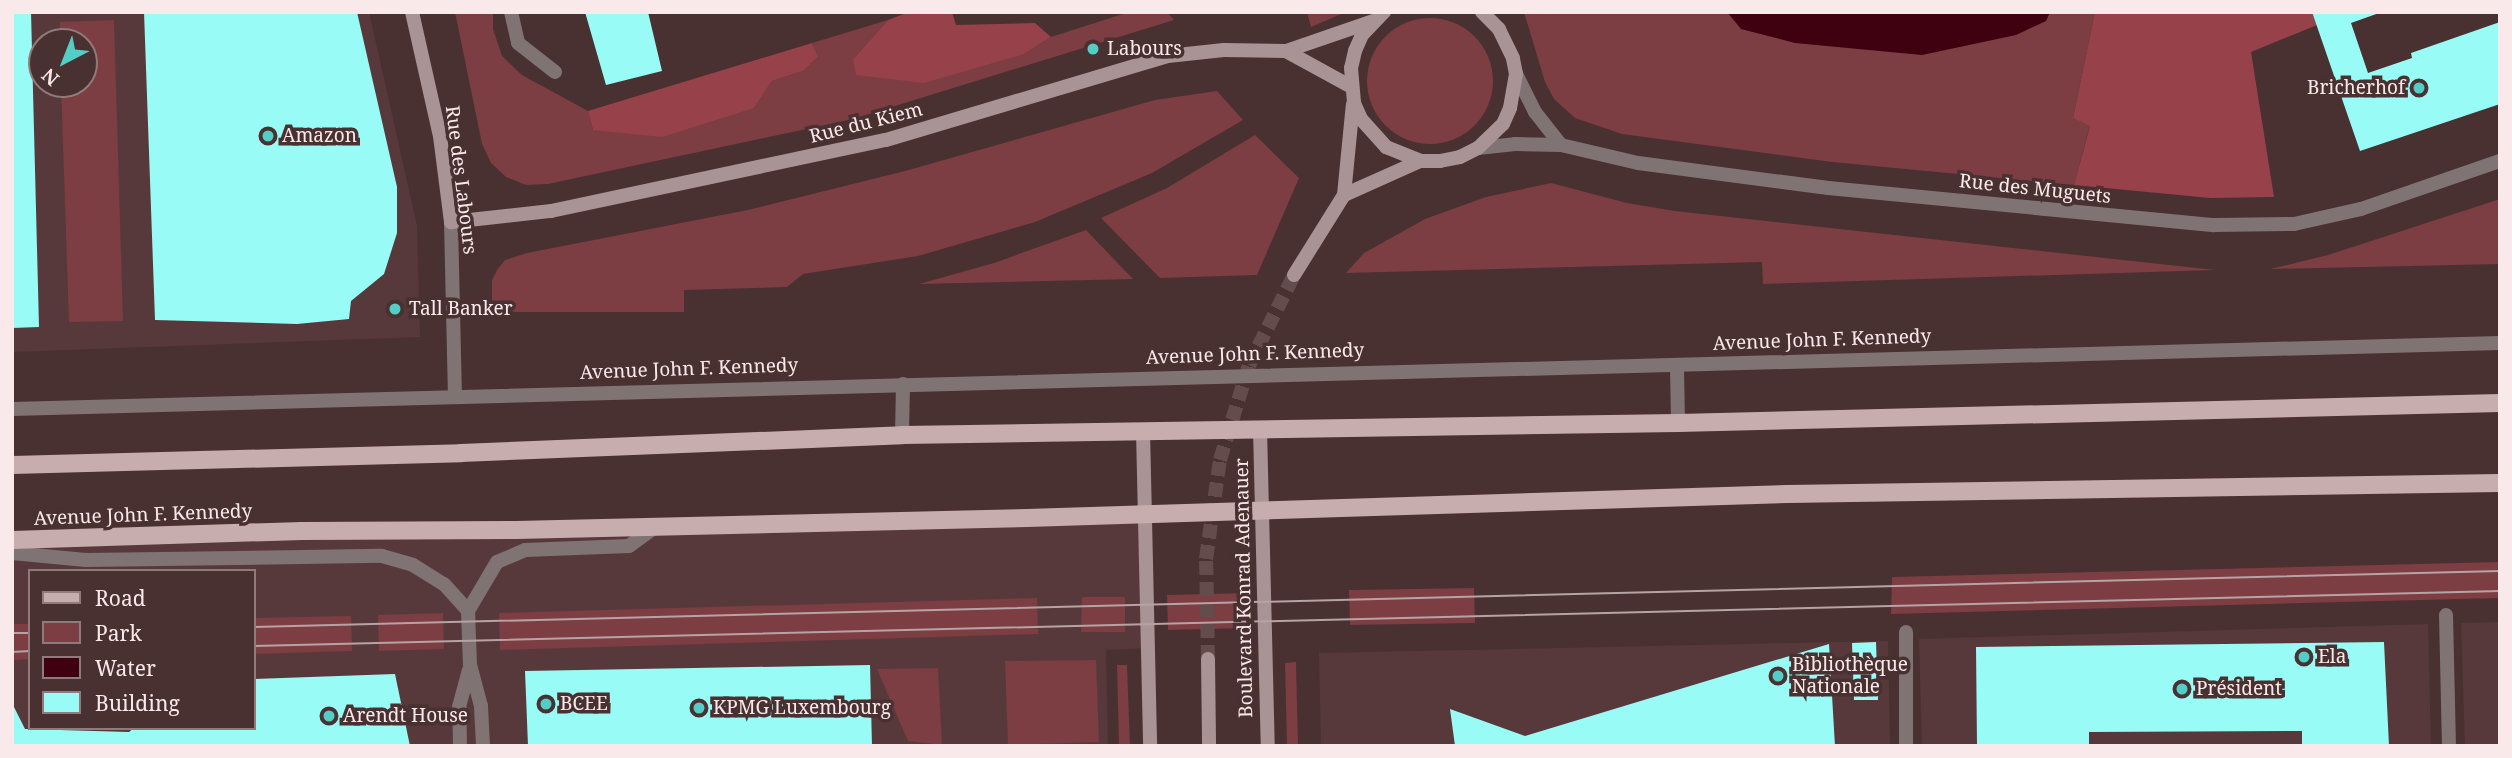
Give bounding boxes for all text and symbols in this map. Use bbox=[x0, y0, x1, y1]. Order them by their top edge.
north arrow bbox=[28, 28, 98, 98]
place label: Labours bbox=[1107, 38, 1182, 60]
marker: Labours bbox=[1085, 41, 1101, 57]
text: N bbox=[36, 62, 65, 92]
place label: Bricherhof bbox=[2307, 77, 2405, 99]
marker: Bricherhof bbox=[2411, 80, 2427, 96]
street label: Rue du Kiem bbox=[807, 98, 925, 148]
street label: Rue des Labours bbox=[441, 104, 481, 256]
place label: Amazon bbox=[282, 125, 357, 147]
marker: Amazon bbox=[260, 128, 276, 144]
street label: Rue des Muguets bbox=[1958, 170, 2112, 208]
place label: Tall Banker bbox=[409, 298, 513, 320]
marker: Tall Banker bbox=[387, 301, 403, 317]
street label: Avenue John F. Kennedy bbox=[1712, 325, 1932, 355]
street label: Avenue John F. Kennedy bbox=[1145, 339, 1365, 369]
street label: Avenue John F. Kennedy bbox=[579, 354, 799, 384]
street label: Boulevard Konrad Adenauer bbox=[1230, 458, 1258, 718]
street label: Avenue John F. Kennedy bbox=[33, 500, 253, 530]
legend bbox=[28, 569, 256, 730]
text: Road bbox=[95, 584, 146, 612]
text: Park bbox=[95, 619, 142, 647]
place label: Ela bbox=[2318, 646, 2346, 668]
marker: Ela bbox=[2296, 649, 2312, 665]
text: Water bbox=[95, 654, 156, 682]
place label: Bibliothèque Nationale bbox=[1792, 654, 1908, 698]
marker: Bibliothèque Nationale bbox=[1770, 668, 1786, 684]
place label: Président bbox=[2196, 678, 2282, 700]
marker: Président bbox=[2174, 681, 2190, 697]
text: Building bbox=[95, 689, 180, 717]
place label: BCEE bbox=[560, 693, 608, 715]
marker: BCEE bbox=[538, 696, 554, 712]
place label: KPMG Luxembourg bbox=[713, 697, 891, 719]
marker: KPMG Luxembourg bbox=[691, 700, 707, 716]
place label: Arendt House bbox=[343, 705, 468, 727]
marker: Arendt House bbox=[321, 708, 337, 724]

